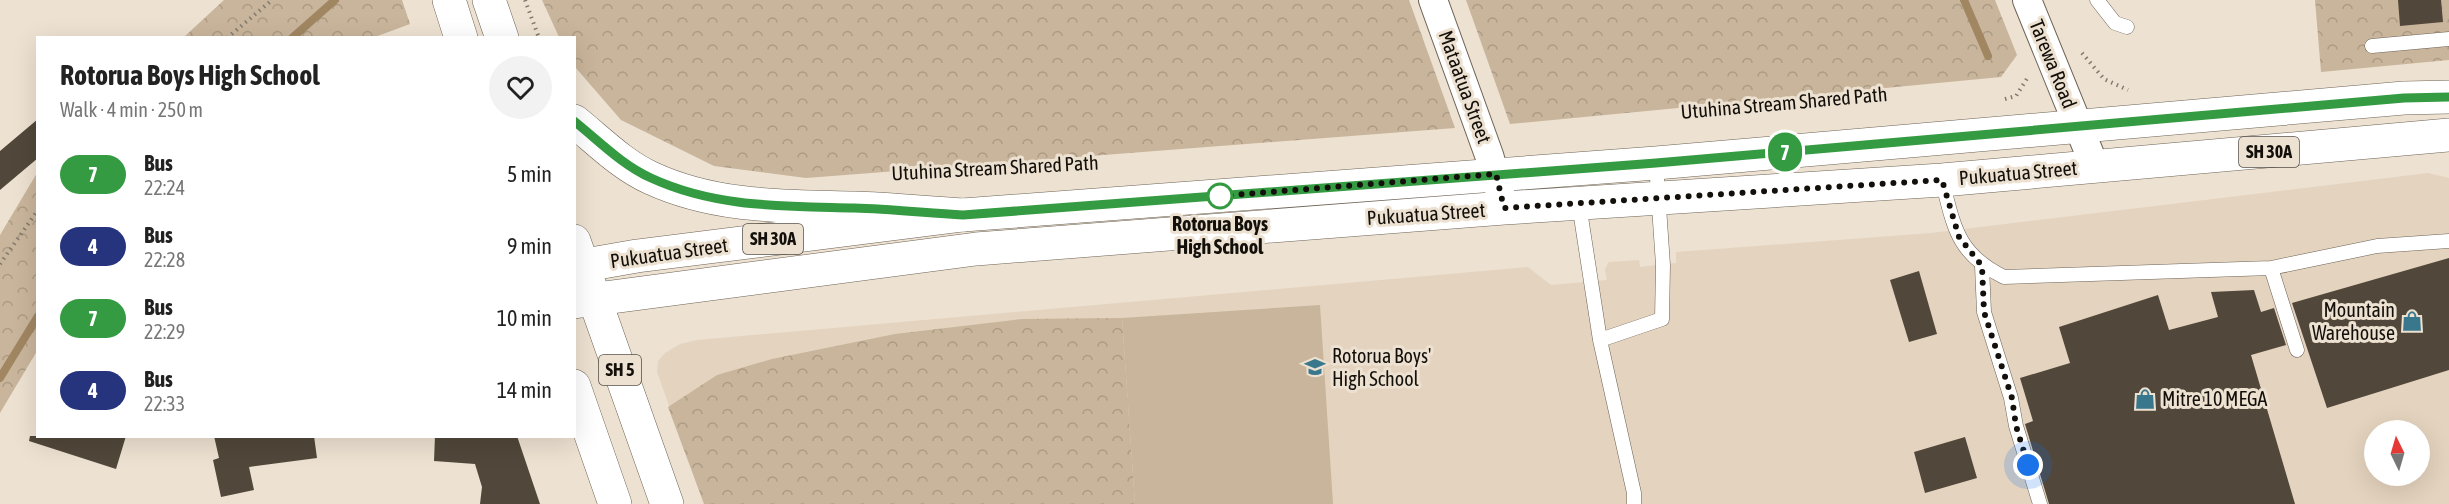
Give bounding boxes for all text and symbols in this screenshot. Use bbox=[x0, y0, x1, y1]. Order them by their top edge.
street label: Tarewa Road bbox=[2025, 16, 2082, 111]
street label: Mataatua Street bbox=[1434, 27, 1497, 147]
button: heart bbox=[489, 56, 552, 119]
text: Rotorua Boys High School bbox=[60, 59, 320, 91]
street label: Utuhina Stream Shared Path bbox=[1680, 82, 1888, 123]
text: Walk · 4 min · 250 m bbox=[60, 98, 203, 121]
line badge: 7 bbox=[1766, 132, 1804, 172]
road number: SH 30A bbox=[2239, 137, 2299, 167]
text: 7 bbox=[1780, 140, 1790, 164]
text: Bus bbox=[144, 150, 173, 176]
street label: Utuhina Stream Shared Path bbox=[891, 151, 1099, 184]
street label: Pukuatua Street bbox=[1958, 156, 2078, 189]
text: 5 min bbox=[507, 161, 552, 187]
text: 7 bbox=[88, 162, 98, 186]
text: 22:24 bbox=[144, 176, 185, 199]
marker: Rotorua Boys High School bbox=[1207, 183, 1233, 209]
street label: Pukuatua Street bbox=[1366, 198, 1486, 229]
place label: Rotorua Boys High School bbox=[1172, 212, 1268, 258]
text: Bus bbox=[144, 222, 173, 248]
road number: SH 30A bbox=[743, 224, 803, 254]
text: 9 min bbox=[507, 233, 552, 259]
street label: Pukuatua Street bbox=[609, 233, 729, 272]
text: 4 bbox=[88, 234, 98, 258]
text: 22:28 bbox=[144, 248, 185, 271]
text: Bus bbox=[144, 294, 173, 320]
place label: Mountain Warehouse bbox=[2312, 298, 2395, 344]
text: 10 min bbox=[497, 305, 552, 331]
text: 7 bbox=[88, 306, 98, 330]
shop icon: Mountain Warehouse bbox=[2400, 309, 2424, 333]
text: 22:29 bbox=[144, 320, 185, 343]
place label: Rotorua Boys' High School bbox=[1332, 344, 1431, 390]
road number: SH 5 bbox=[599, 355, 641, 385]
school or university icon: Rotorua Boys' High School bbox=[1303, 355, 1327, 379]
text: Bus bbox=[144, 366, 173, 392]
text: 14 min bbox=[497, 377, 552, 403]
text: 4 bbox=[88, 378, 98, 402]
shop icon: Mitre 10 MEGA bbox=[2133, 387, 2157, 411]
place label: Mitre 10 MEGA bbox=[2162, 387, 2268, 410]
text: 22:33 bbox=[144, 392, 185, 415]
north arrow bbox=[2364, 420, 2430, 486]
map controls bbox=[2364, 420, 2430, 486]
your location bbox=[2013, 450, 2043, 480]

